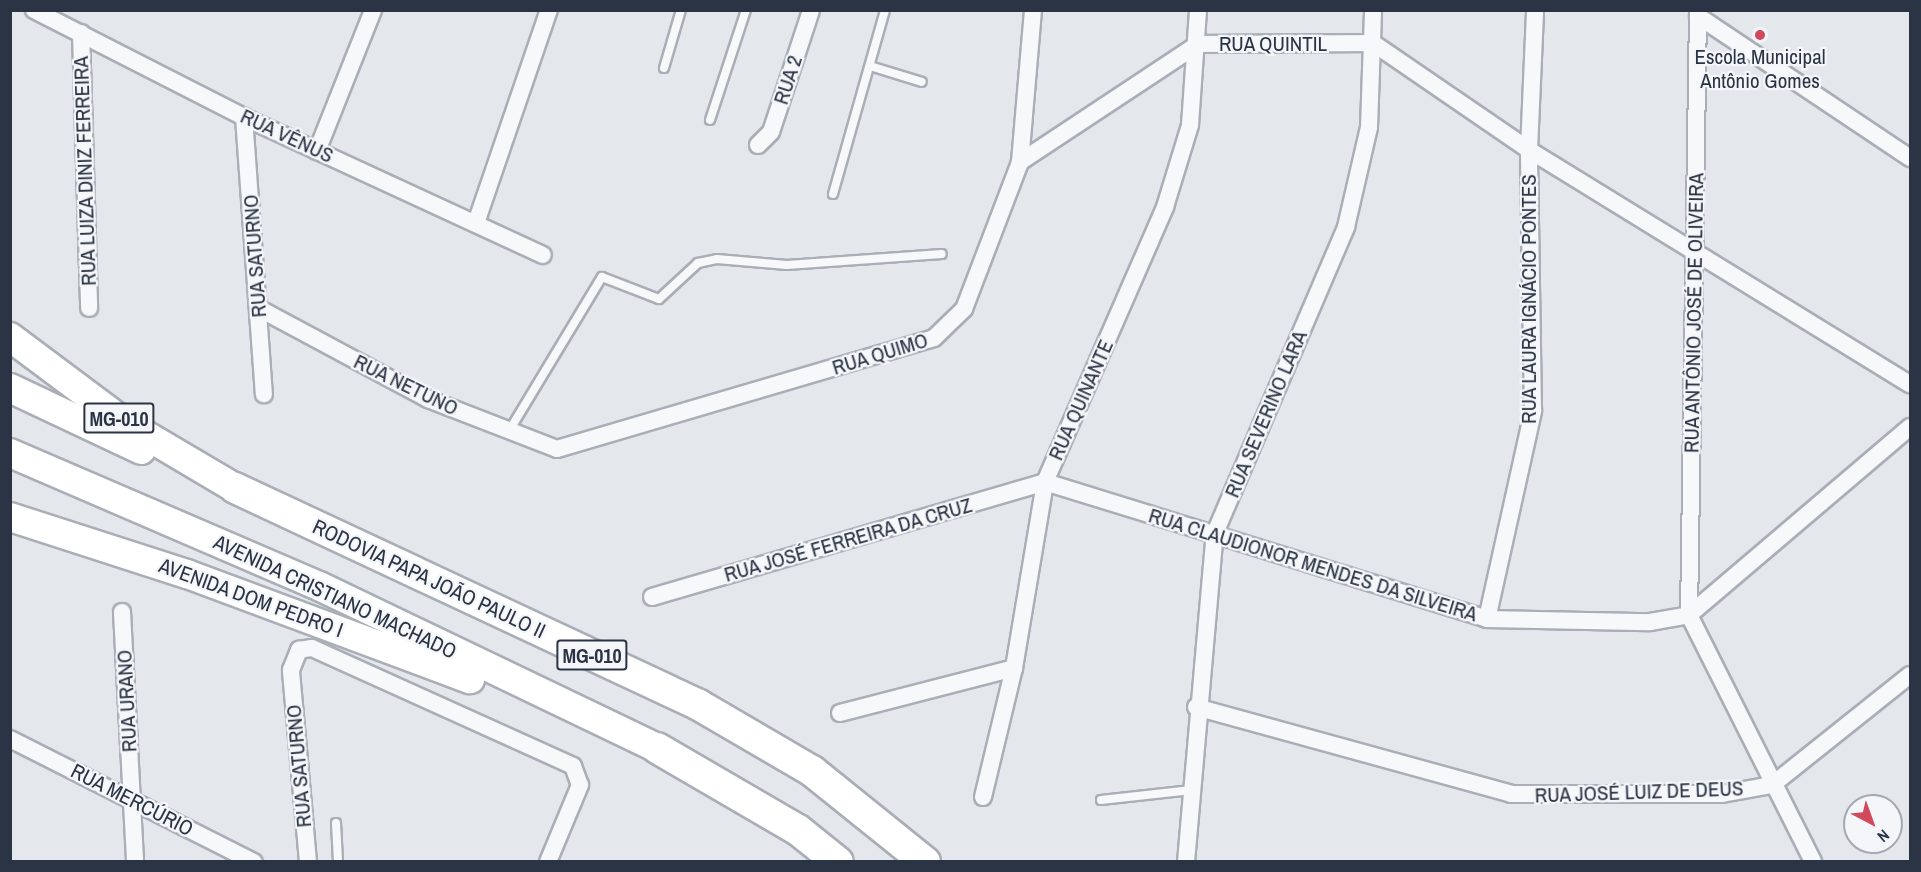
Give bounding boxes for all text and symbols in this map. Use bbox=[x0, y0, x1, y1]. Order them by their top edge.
marker: Escola Municipal Antônio Gomes bbox=[1753, 28, 1767, 42]
street label: RUA QUINTIL bbox=[1218, 31, 1328, 57]
place label: Escola Municipal Antônio Gomes bbox=[1694, 44, 1826, 94]
street label: RUA 2 bbox=[768, 52, 808, 108]
street label: RUA LUIZA DINIZ FERREIRA bbox=[68, 55, 102, 287]
street label: RUA VÊNUS bbox=[236, 103, 338, 169]
street label: RUA ANTÔNIO JOSÉ DE OLIVEIRA bbox=[1679, 172, 1709, 454]
street label: RUA LAURA IGNÁCIO PONTES bbox=[1516, 173, 1542, 425]
street label: RUA SATURNO bbox=[238, 193, 272, 319]
street label: RUA SEVERINO LARA bbox=[1219, 326, 1313, 502]
street label: RUA QUIMO bbox=[829, 327, 931, 381]
street label: RUA QUINANTE bbox=[1043, 335, 1119, 465]
street label: RUA NETUNO bbox=[349, 349, 463, 421]
road number: MG-010 bbox=[83, 401, 155, 435]
street label: RUA JOSÉ FERREIRA DA CRUZ bbox=[720, 492, 976, 588]
street label: RUA CLAUDIONOR MENDES DA SILVEIRA bbox=[1145, 503, 1481, 627]
street label: RODOVIA PAPA JOÃO PAULO II bbox=[308, 514, 550, 644]
street label: AVENIDA CRISTIANO MACHADO bbox=[209, 529, 461, 665]
street label: AVENIDA DOM PEDRO I bbox=[155, 553, 347, 643]
road number: MG-010 bbox=[556, 638, 628, 672]
street label: RUA URANO bbox=[112, 649, 142, 753]
street label: RUA SATURNO bbox=[281, 703, 317, 829]
street label: RUA MERCÚRIO bbox=[66, 758, 198, 842]
street label: RUA JOSÉ LUIZ DE DEUS bbox=[1534, 776, 1744, 808]
north arrow bbox=[1843, 794, 1903, 854]
text: N bbox=[1873, 825, 1894, 847]

